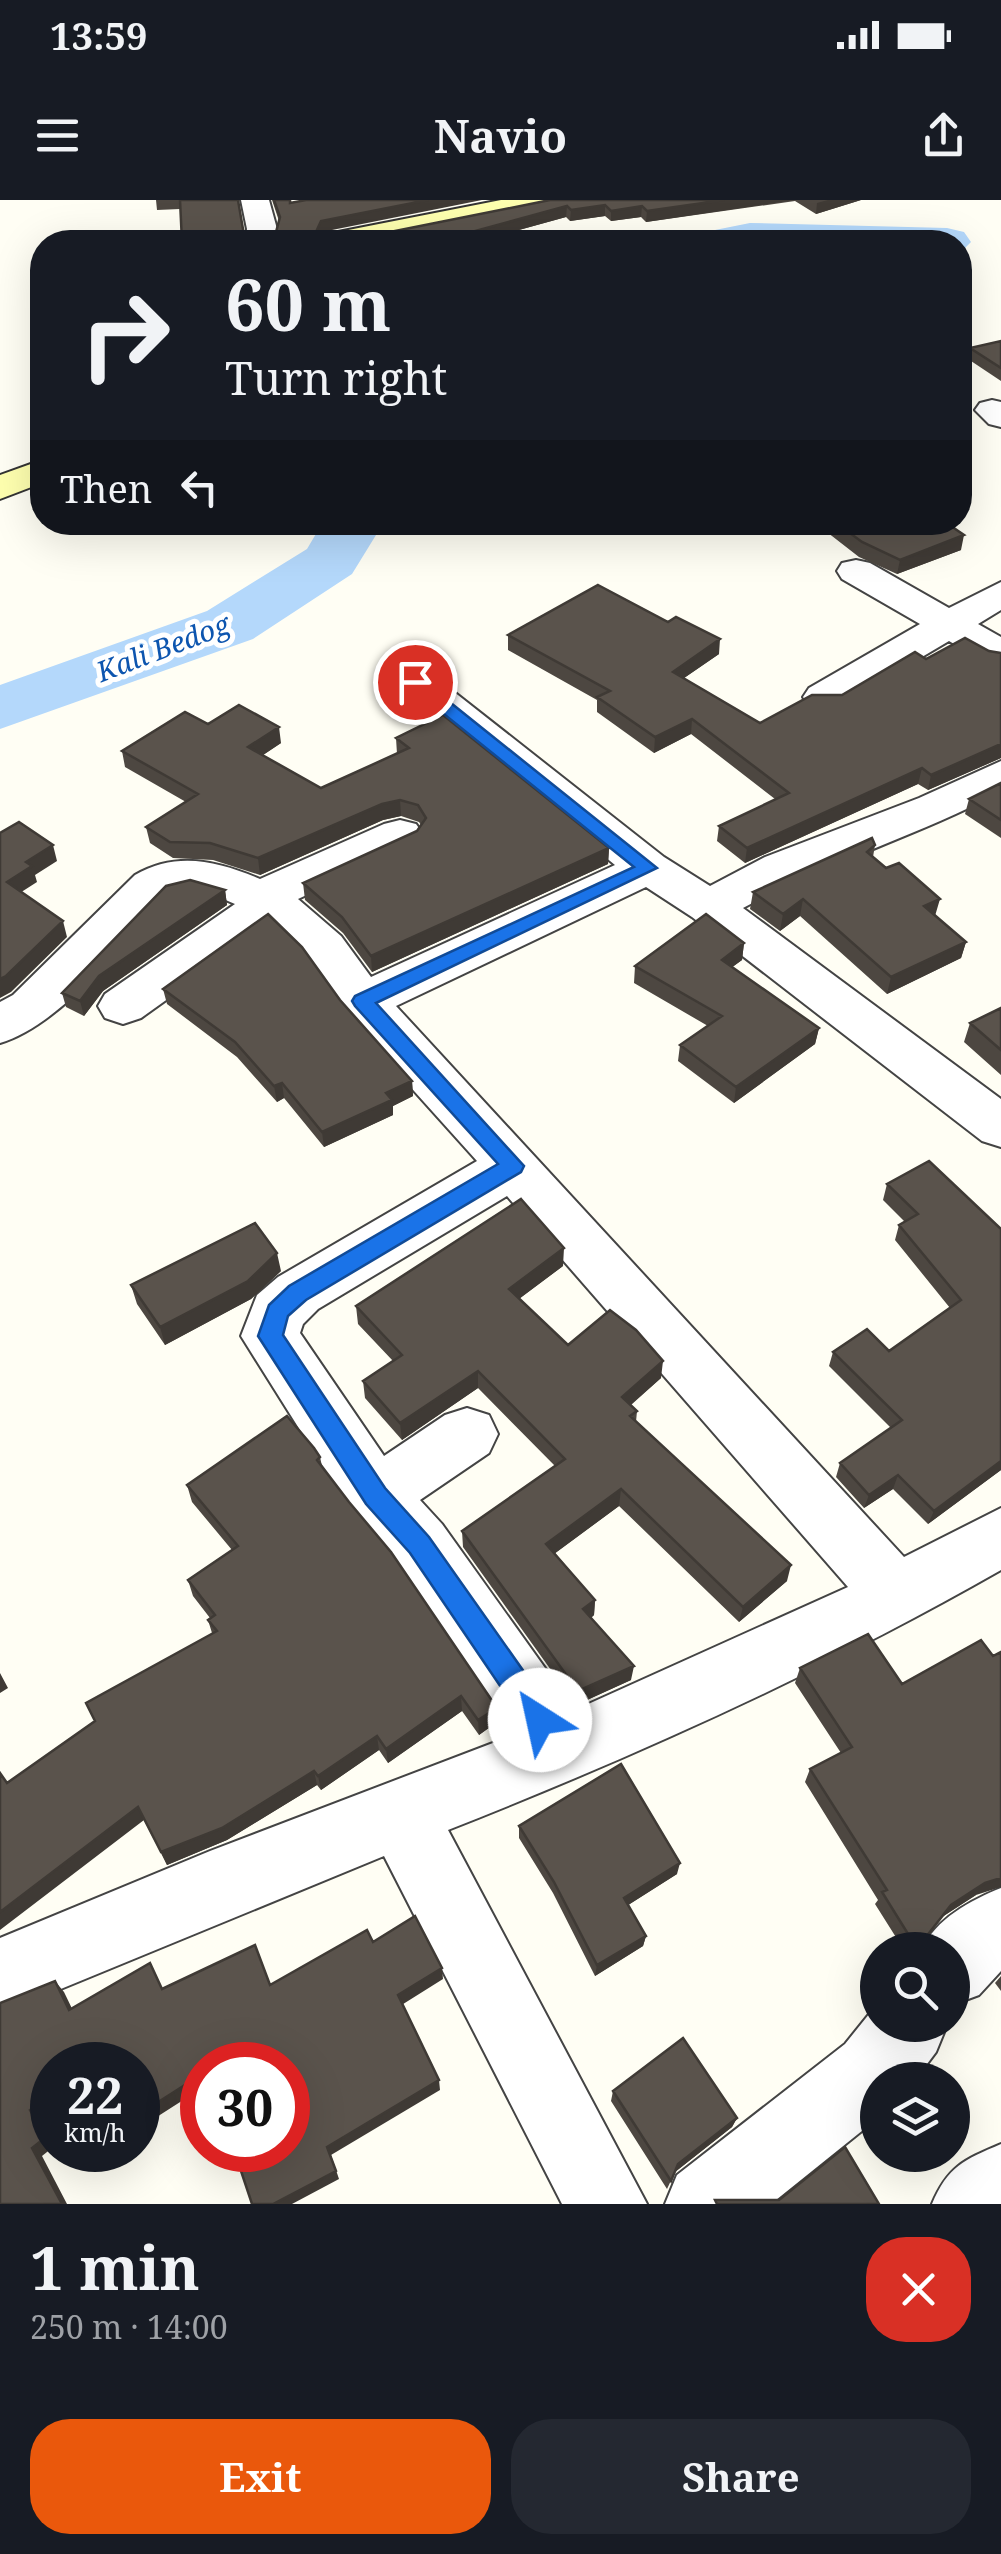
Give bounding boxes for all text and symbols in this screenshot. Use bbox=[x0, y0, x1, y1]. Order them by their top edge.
text: 13:59 bbox=[50, 9, 147, 61]
text: Navio bbox=[434, 105, 567, 166]
icon: menu bbox=[30, 108, 85, 163]
icon: share bbox=[916, 108, 971, 163]
text: 60 m bbox=[225, 256, 391, 352]
icon: right bbox=[60, 270, 190, 400]
text: Turn right bbox=[225, 347, 447, 408]
icon: left bbox=[172, 460, 227, 515]
text: Then bbox=[60, 462, 152, 514]
water label: Kali Bedog bbox=[90, 604, 236, 690]
pin bbox=[373, 640, 458, 725]
icon: arrive bbox=[388, 655, 443, 710]
position arrow bbox=[488, 1668, 592, 1772]
map controls bbox=[860, 1932, 970, 2172]
button: search bbox=[860, 1932, 970, 2042]
speed limit sign: 30 bbox=[180, 2042, 310, 2172]
text: 22 bbox=[67, 2061, 123, 2129]
button: layers bbox=[860, 2062, 970, 2172]
text: km/h bbox=[64, 2115, 126, 2149]
text: 1 min bbox=[30, 2226, 200, 2308]
button: close bbox=[866, 2237, 971, 2342]
text: 250 m · 14:00 bbox=[30, 2305, 228, 2348]
button: Exit bbox=[30, 2419, 491, 2534]
button: Share bbox=[511, 2419, 971, 2534]

